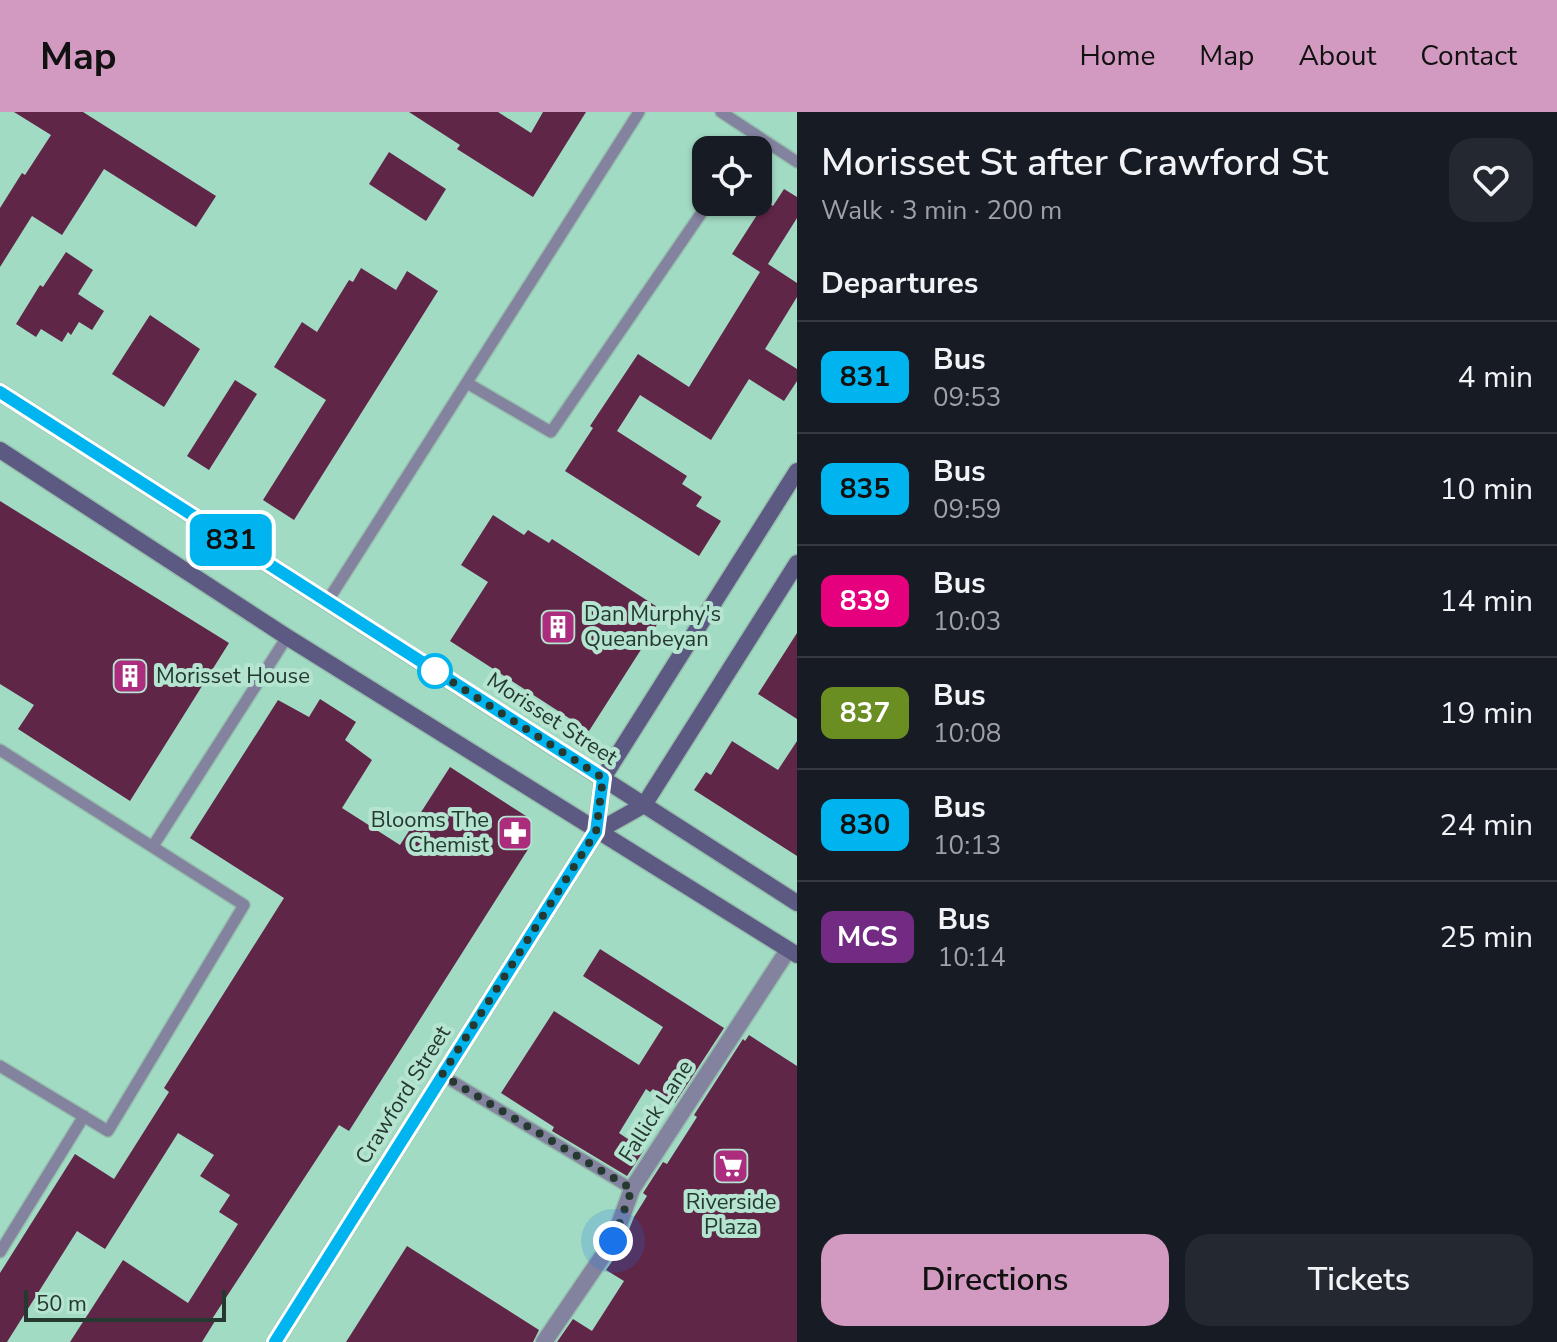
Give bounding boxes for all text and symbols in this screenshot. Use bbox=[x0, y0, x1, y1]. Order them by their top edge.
text: Map bbox=[40, 31, 117, 82]
text: Home bbox=[1080, 37, 1155, 75]
text: Map bbox=[1199, 37, 1254, 75]
text: About bbox=[1298, 37, 1376, 75]
text: Contact bbox=[1420, 37, 1517, 75]
map controls bbox=[692, 136, 772, 216]
button: locate bbox=[692, 136, 772, 216]
text: Morisset St after Crawford St bbox=[821, 137, 1328, 188]
button: heart bbox=[1449, 138, 1533, 222]
text: Walk · 3 min · 200 m bbox=[821, 193, 1062, 228]
text: Departures bbox=[821, 263, 978, 304]
text: Bus bbox=[933, 339, 986, 380]
text: 4 min bbox=[1458, 357, 1533, 398]
text: 831 bbox=[840, 358, 890, 396]
text: 09:53 bbox=[933, 380, 1001, 415]
text: Bus bbox=[933, 451, 986, 492]
text: 10 min bbox=[1440, 469, 1533, 510]
text: 835 bbox=[840, 470, 890, 508]
text: 09:59 bbox=[933, 492, 1001, 527]
line badge: 831 bbox=[185, 514, 277, 566]
text: 831 bbox=[206, 521, 256, 559]
text: Bus bbox=[933, 563, 986, 604]
text: 14 min bbox=[1440, 581, 1533, 622]
text: 839 bbox=[840, 582, 890, 620]
place label: Dan Murphy's Queanbeyan bbox=[584, 599, 721, 654]
text: 10:03 bbox=[933, 604, 1001, 639]
building icon: Dan Murphy's Queanbeyan bbox=[539, 608, 577, 646]
unlabelled marker bbox=[418, 654, 452, 688]
building icon: Morisset House bbox=[111, 657, 149, 695]
place label: Morisset House bbox=[156, 661, 310, 691]
street label: Morisset Street bbox=[481, 665, 623, 773]
text: Bus bbox=[933, 675, 986, 716]
text: 19 min bbox=[1440, 693, 1533, 734]
text: 837 bbox=[840, 694, 890, 732]
text: 10:08 bbox=[933, 716, 1001, 751]
text: Bus bbox=[933, 787, 986, 828]
place label: Blooms The Chemist bbox=[371, 805, 489, 860]
text: 24 min bbox=[1440, 805, 1533, 846]
text: 830 bbox=[840, 806, 890, 844]
pharmacy icon: Blooms The Chemist bbox=[496, 814, 534, 852]
text: 10:13 bbox=[933, 828, 1001, 863]
text: Bus bbox=[938, 899, 990, 940]
text: 25 min bbox=[1440, 917, 1533, 958]
text: MCS bbox=[837, 918, 898, 956]
text: 10:14 bbox=[938, 940, 1006, 975]
street label: Crawford Street bbox=[348, 1020, 458, 1170]
street label: Fallick Lane bbox=[612, 1054, 700, 1168]
supermarket icon: Riverside Plaza bbox=[712, 1147, 750, 1185]
place label: Riverside Plaza bbox=[686, 1187, 776, 1242]
your location bbox=[593, 1221, 633, 1261]
button: Directions bbox=[821, 1234, 1169, 1326]
button: Tickets bbox=[1185, 1234, 1533, 1326]
scale bar bbox=[24, 1286, 226, 1322]
text: 50 m bbox=[36, 1289, 87, 1319]

